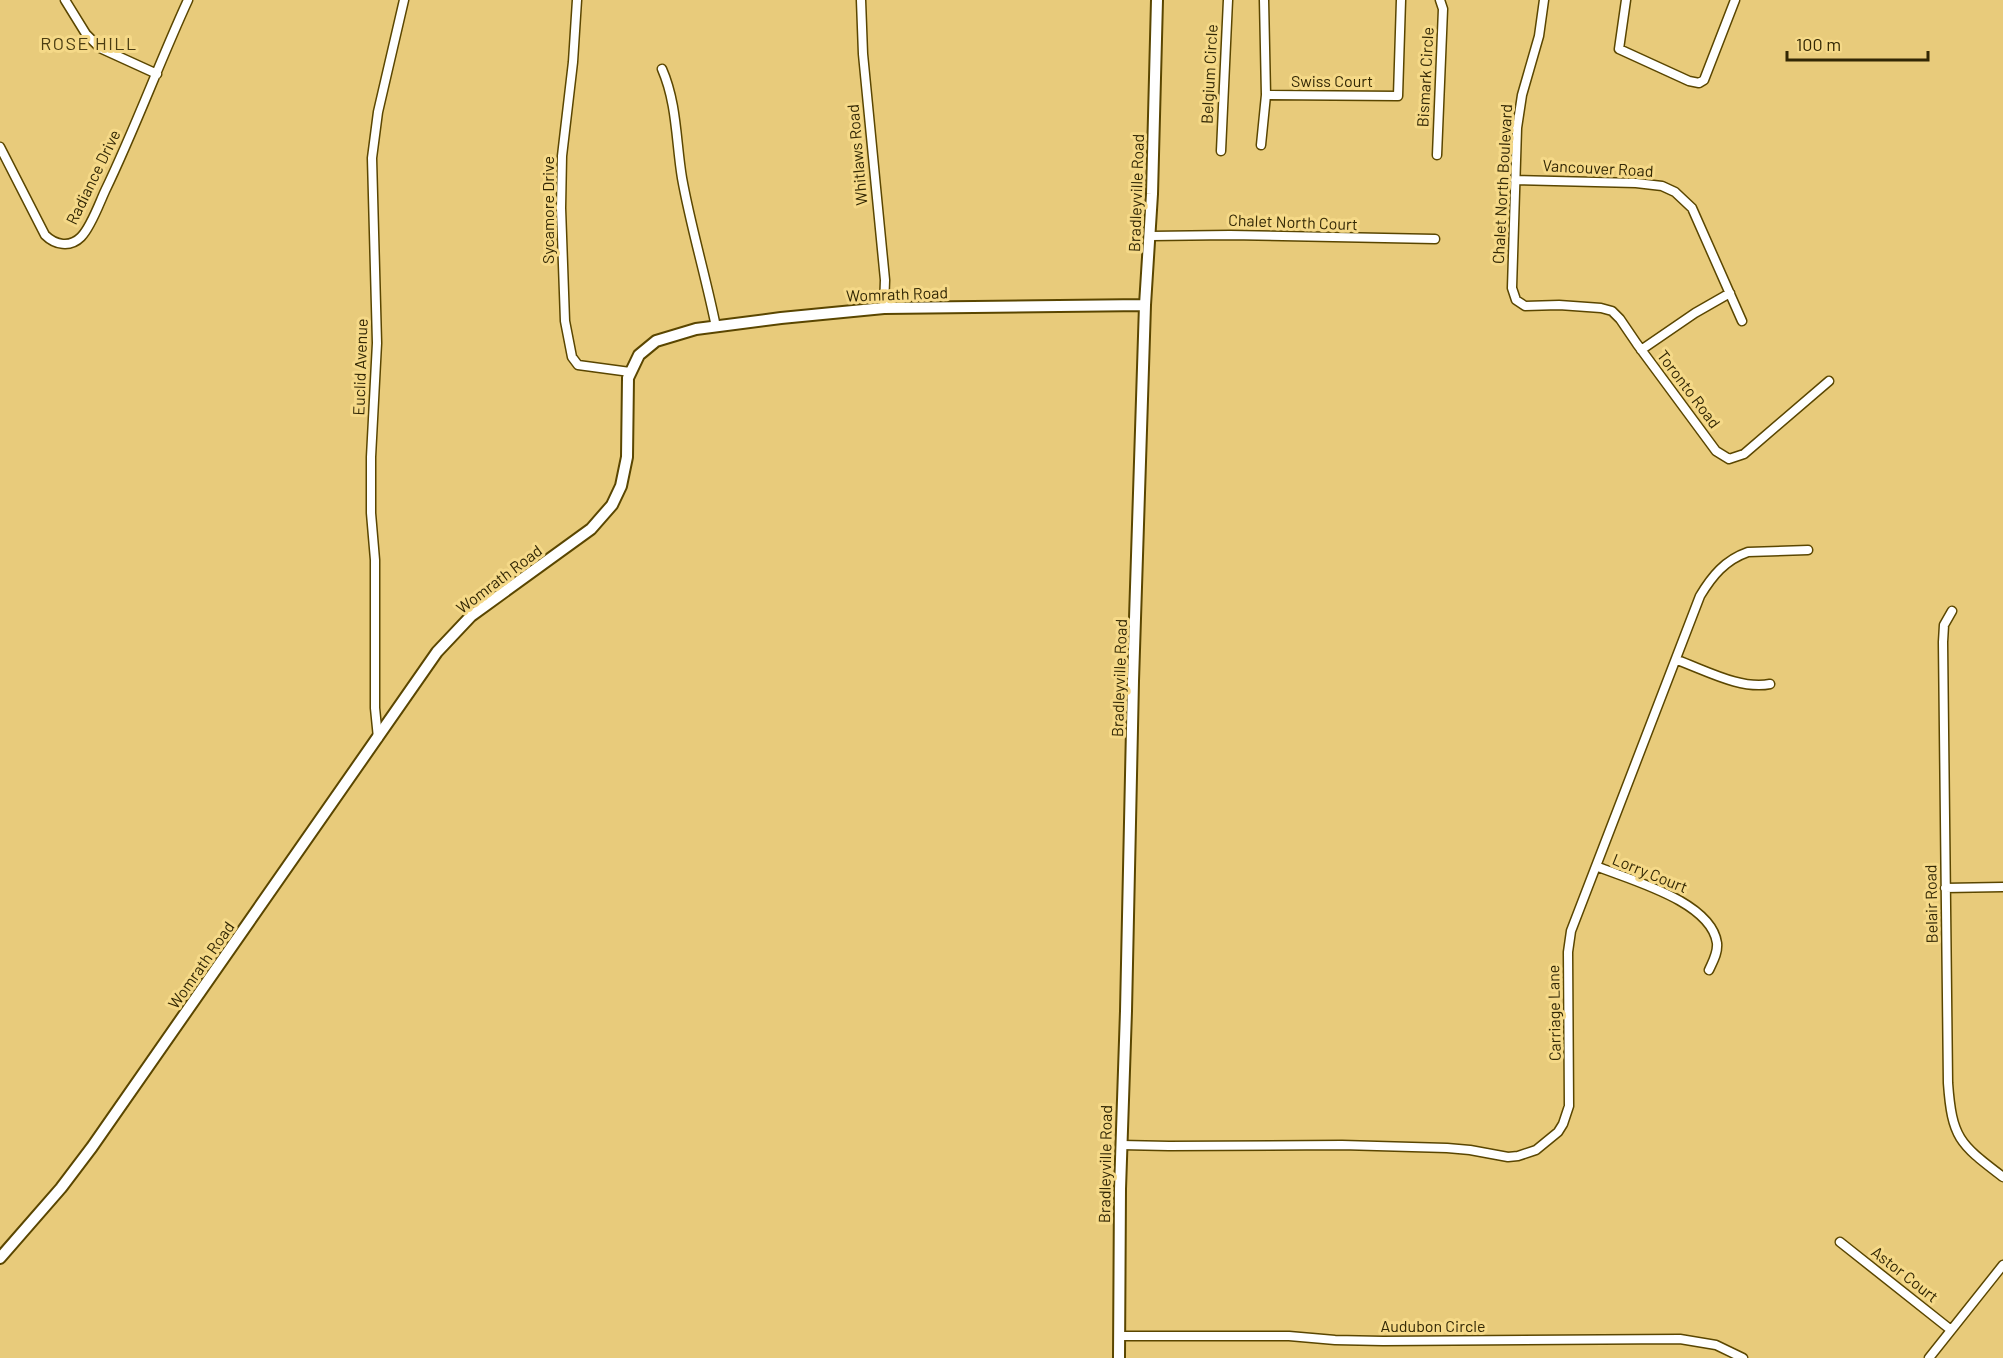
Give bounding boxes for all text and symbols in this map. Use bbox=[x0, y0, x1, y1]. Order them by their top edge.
street label: Belgium Circle bbox=[1196, 24, 1221, 124]
scale bar bbox=[1787, 24, 1928, 62]
street label: Bismark Circle bbox=[1412, 26, 1437, 128]
district label: ROSE HILL bbox=[40, 32, 138, 54]
text: 100 m bbox=[1796, 33, 1841, 55]
street label: Swiss Court bbox=[1291, 71, 1373, 90]
street label: Chalet North Boulevard bbox=[1488, 103, 1515, 265]
street label: Whitlaws Road bbox=[843, 104, 870, 207]
street label: Radiance Drive bbox=[61, 126, 124, 227]
street label: Bradleyville Road bbox=[1124, 134, 1147, 252]
street label: Vancouver Road bbox=[1542, 155, 1654, 180]
street label: Sycamore Drive bbox=[538, 156, 557, 264]
street label: Chalet North Court bbox=[1228, 210, 1358, 233]
street label: Womrath Road bbox=[846, 282, 948, 305]
street label: Euclid Avenue bbox=[348, 318, 371, 416]
street label: Toronto Road bbox=[1654, 346, 1725, 431]
street label: Womrath Road bbox=[452, 540, 545, 617]
street label: Bradleyville Road bbox=[1107, 619, 1130, 737]
street label: Lorry Court bbox=[1610, 849, 1691, 896]
street label: Belair Road bbox=[1920, 864, 1941, 944]
street label: Womrath Road bbox=[164, 917, 238, 1012]
street label: Carriage Lane bbox=[1543, 965, 1564, 1061]
street label: Bradleyville Road bbox=[1094, 1105, 1115, 1223]
street label: Astor Court bbox=[1868, 1242, 1943, 1306]
street label: Audubon Circle bbox=[1381, 1316, 1485, 1335]

